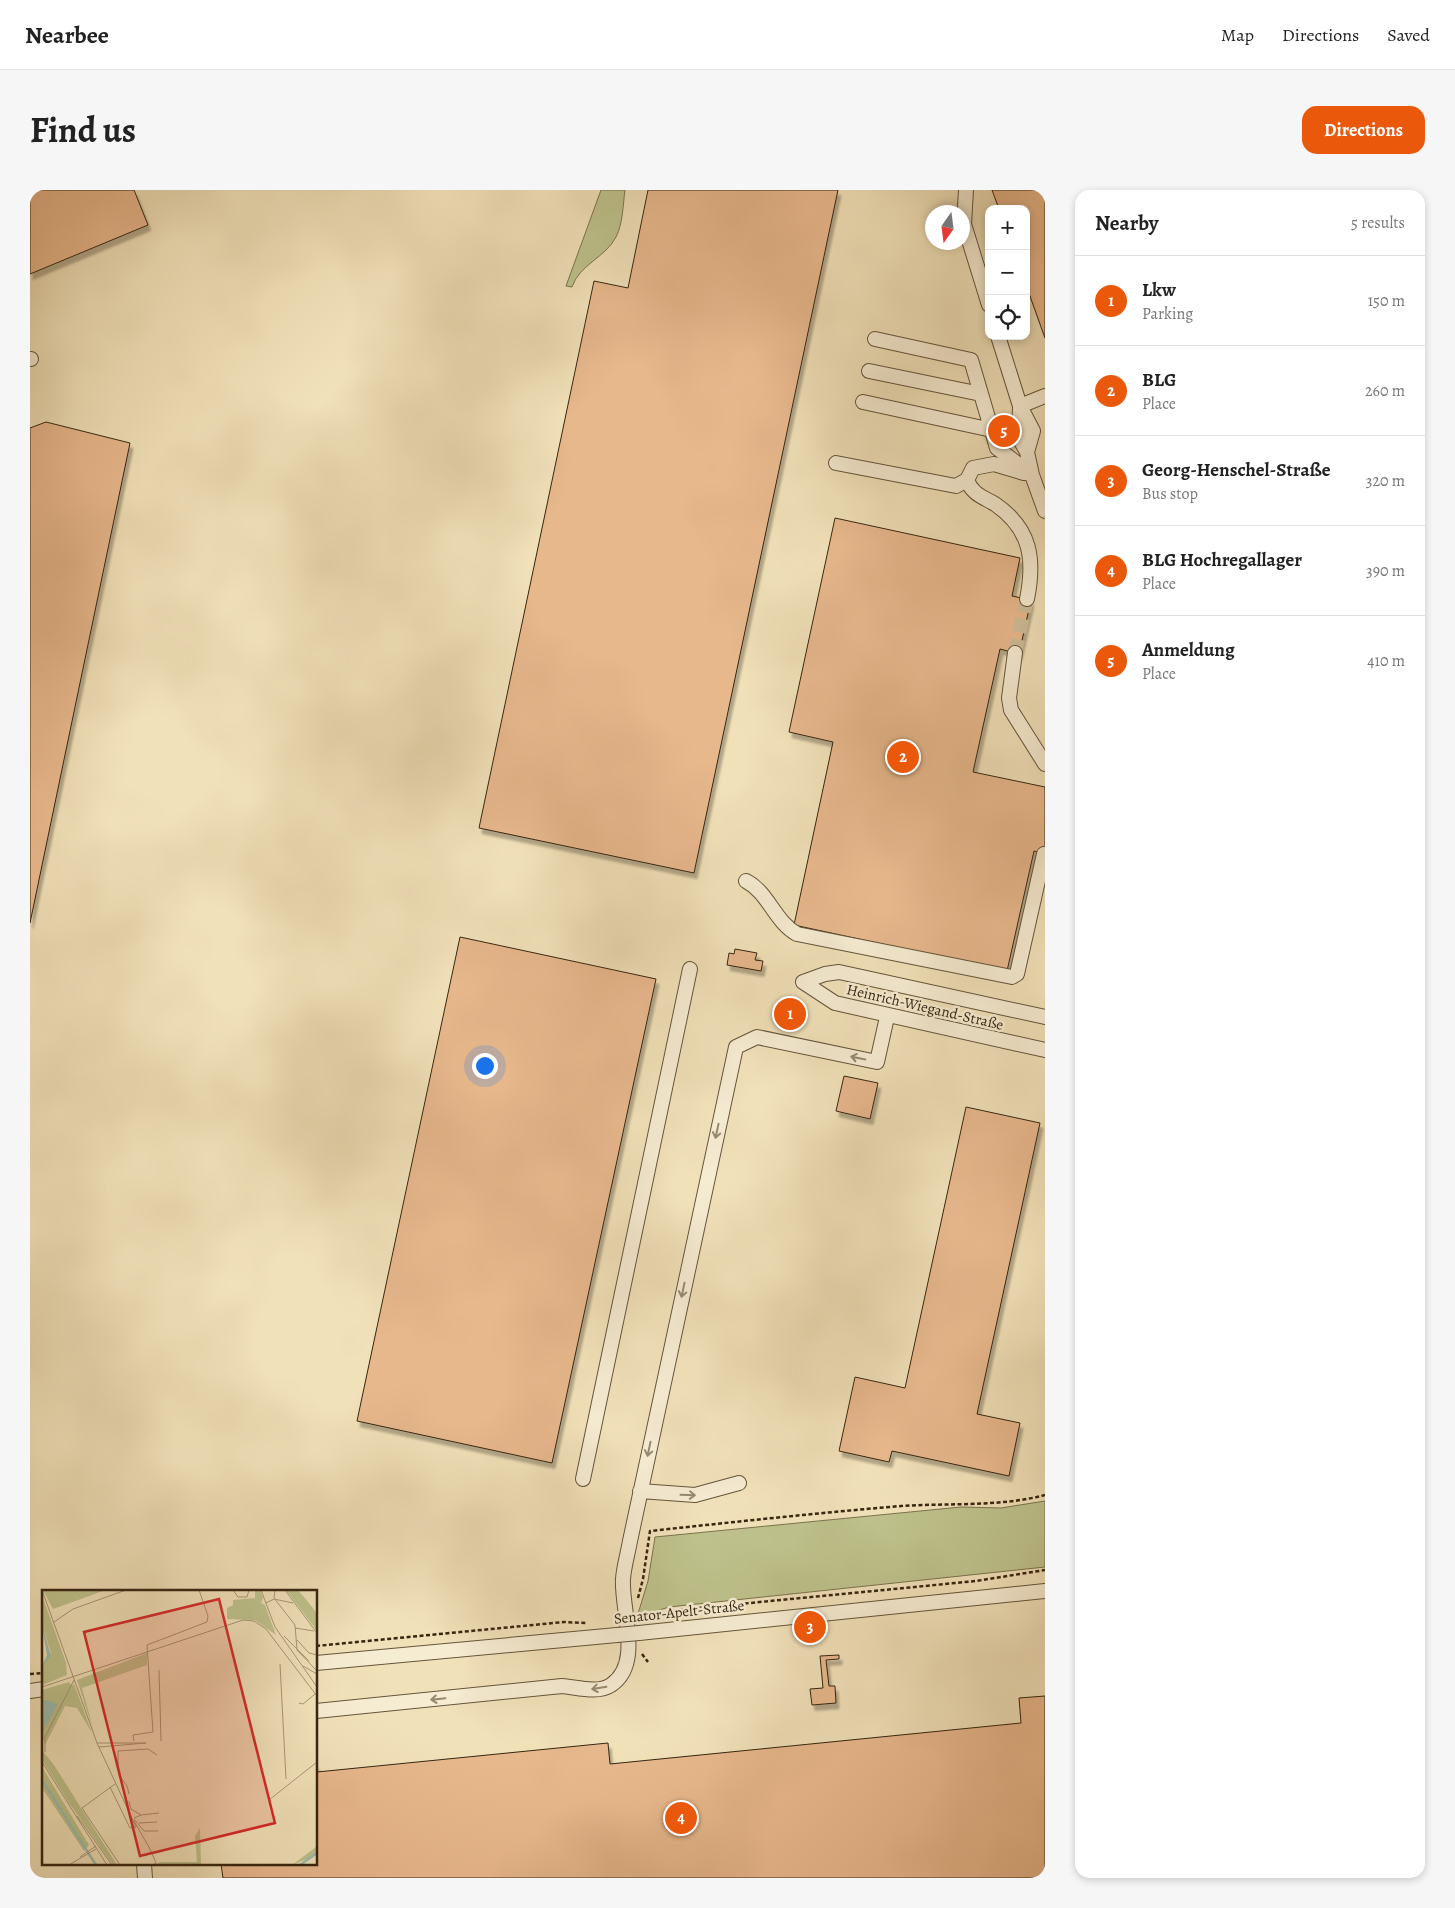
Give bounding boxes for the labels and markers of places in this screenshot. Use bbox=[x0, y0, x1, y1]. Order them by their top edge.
pin: 5 bbox=[988, 412, 1020, 450]
pin: 2 bbox=[887, 738, 919, 776]
pin: 1 bbox=[774, 995, 806, 1033]
pin: 3 bbox=[794, 1608, 826, 1646]
pin: 4 bbox=[665, 1799, 697, 1837]

